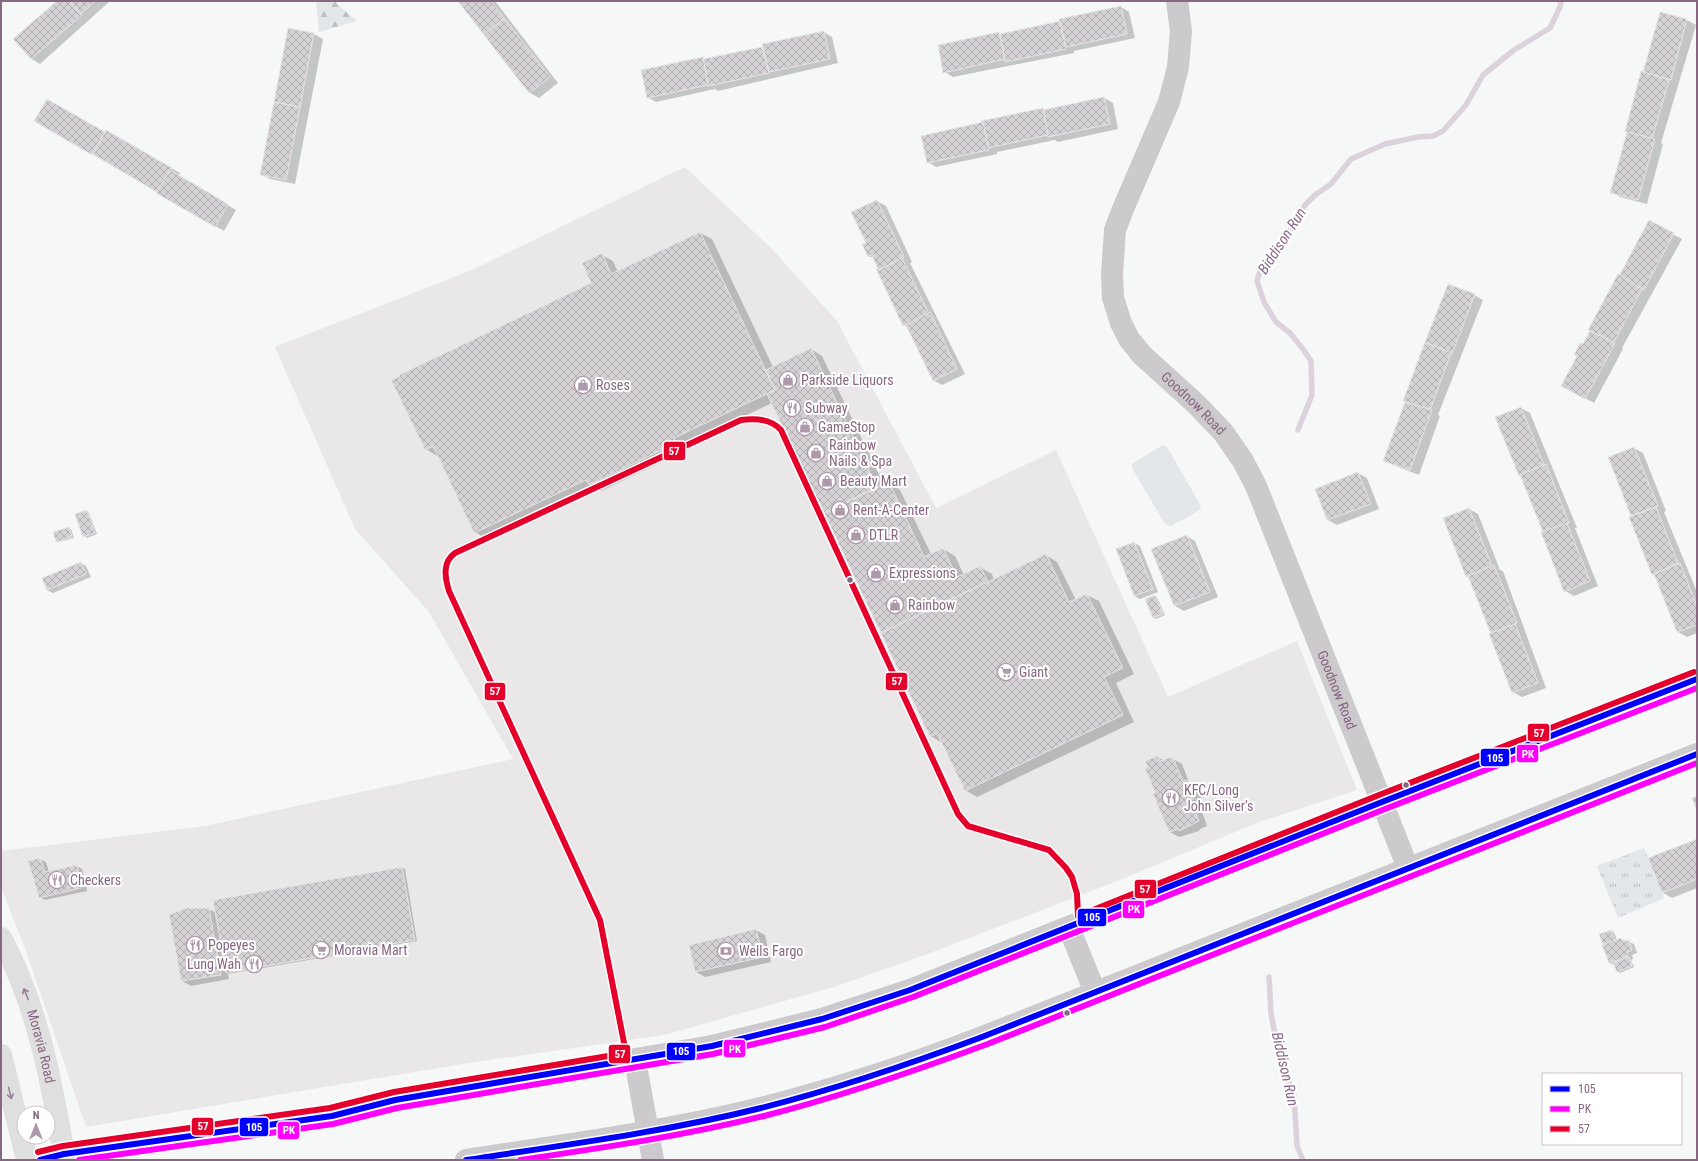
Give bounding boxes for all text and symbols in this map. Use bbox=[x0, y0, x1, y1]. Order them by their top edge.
water label: Biddison Run bbox=[1254, 205, 1310, 277]
street label: Goodnow Road bbox=[1158, 368, 1229, 438]
shop icon: Parkside Liquors bbox=[778, 370, 798, 390]
place label: Parkside Liquors bbox=[801, 372, 894, 388]
shop icon: Roses bbox=[573, 375, 593, 395]
place label: Roses bbox=[596, 377, 630, 393]
restaurant icon: Subway bbox=[782, 398, 802, 418]
place label: Subway bbox=[805, 400, 848, 416]
shop icon: GameStop bbox=[795, 417, 815, 437]
place label: GameStop bbox=[818, 419, 875, 435]
place label: Rainbow Nails & Spa bbox=[829, 437, 892, 469]
line badge: 57 bbox=[663, 441, 686, 461]
shop icon: Rainbow Nails & Spa bbox=[806, 443, 826, 463]
text: 57 bbox=[668, 445, 680, 458]
shop icon: Beauty Mart bbox=[817, 471, 837, 491]
place label: Beauty Mart bbox=[840, 473, 907, 489]
shop icon: Rent-A-Center bbox=[830, 500, 850, 520]
place label: Rent-A-Center bbox=[853, 502, 929, 518]
shop icon: DTLR bbox=[846, 525, 866, 545]
place label: DTLR bbox=[869, 527, 899, 543]
shop icon: Expressions bbox=[866, 563, 886, 583]
place label: Expressions bbox=[889, 565, 956, 581]
unlabelled marker bbox=[845, 575, 855, 585]
shop icon: Rainbow bbox=[885, 595, 905, 615]
place label: Rainbow bbox=[908, 597, 955, 613]
street label: Goodnow Road bbox=[1314, 648, 1360, 732]
supermarket icon: Giant bbox=[996, 662, 1016, 682]
place label: Giant bbox=[1019, 664, 1048, 680]
line badge: 57 bbox=[885, 672, 908, 691]
text: 57 bbox=[891, 675, 903, 688]
line badge: 57 bbox=[484, 682, 506, 701]
text: 57 bbox=[489, 685, 501, 698]
line badge: 57 bbox=[1527, 723, 1550, 742]
text: 57 bbox=[1533, 727, 1545, 740]
line badge: PK bbox=[1516, 744, 1539, 763]
line badge: 105 bbox=[1480, 748, 1510, 767]
text: PK bbox=[1522, 748, 1535, 761]
text: 105 bbox=[1487, 752, 1504, 765]
unlabelled marker bbox=[1401, 780, 1411, 790]
place label: KFC/Long John Silver’s bbox=[1184, 782, 1253, 814]
restaurant icon: KFC/Long John Silver’s bbox=[1161, 788, 1181, 808]
restaurant icon: Checkers bbox=[47, 870, 67, 890]
place label: Checkers bbox=[70, 872, 121, 888]
line badge: 57 bbox=[1134, 879, 1157, 899]
text: 57 bbox=[1139, 883, 1151, 896]
line badge: PK bbox=[1122, 900, 1145, 919]
text: PK bbox=[1128, 903, 1141, 916]
line badge: 105 bbox=[1077, 908, 1107, 927]
text: 105 bbox=[1084, 911, 1101, 924]
restaurant icon: Popeyes bbox=[185, 935, 205, 955]
place label: Popeyes bbox=[208, 937, 255, 953]
supermarket icon: Moravia Mart bbox=[311, 940, 331, 960]
bank icon: Wells Fargo bbox=[716, 941, 736, 961]
place label: Moravia Mart bbox=[334, 942, 407, 958]
place label: Wells Fargo bbox=[739, 943, 803, 959]
restaurant icon: Lung Wah bbox=[244, 954, 264, 974]
place label: Lung Wah bbox=[187, 956, 241, 972]
one-way arrow bbox=[21, 989, 29, 1001]
street label: Moravia Road bbox=[24, 1008, 59, 1085]
unlabelled marker bbox=[1062, 1008, 1072, 1018]
water label: Biddison Run bbox=[1268, 1030, 1302, 1108]
line badge: PK bbox=[723, 1039, 746, 1058]
line badge: 105 bbox=[666, 1042, 696, 1061]
text: PK bbox=[729, 1043, 742, 1056]
line badge: 57 bbox=[608, 1044, 631, 1064]
text: 105 bbox=[673, 1045, 690, 1058]
text: 57 bbox=[614, 1048, 626, 1061]
legend bbox=[1542, 1073, 1682, 1145]
text: 105 bbox=[1578, 1082, 1596, 1096]
one-way arrow bbox=[7, 1086, 15, 1099]
text: PK bbox=[1578, 1102, 1592, 1116]
north arrow bbox=[16, 1105, 56, 1145]
text: N bbox=[33, 1109, 40, 1122]
line badge: 57 bbox=[191, 1117, 214, 1136]
line badge: 105 bbox=[239, 1117, 269, 1137]
text: 57 bbox=[197, 1120, 209, 1133]
text: 105 bbox=[246, 1121, 263, 1134]
line badge: PK bbox=[277, 1121, 300, 1140]
text: 57 bbox=[1578, 1122, 1590, 1136]
text: PK bbox=[283, 1124, 296, 1137]

